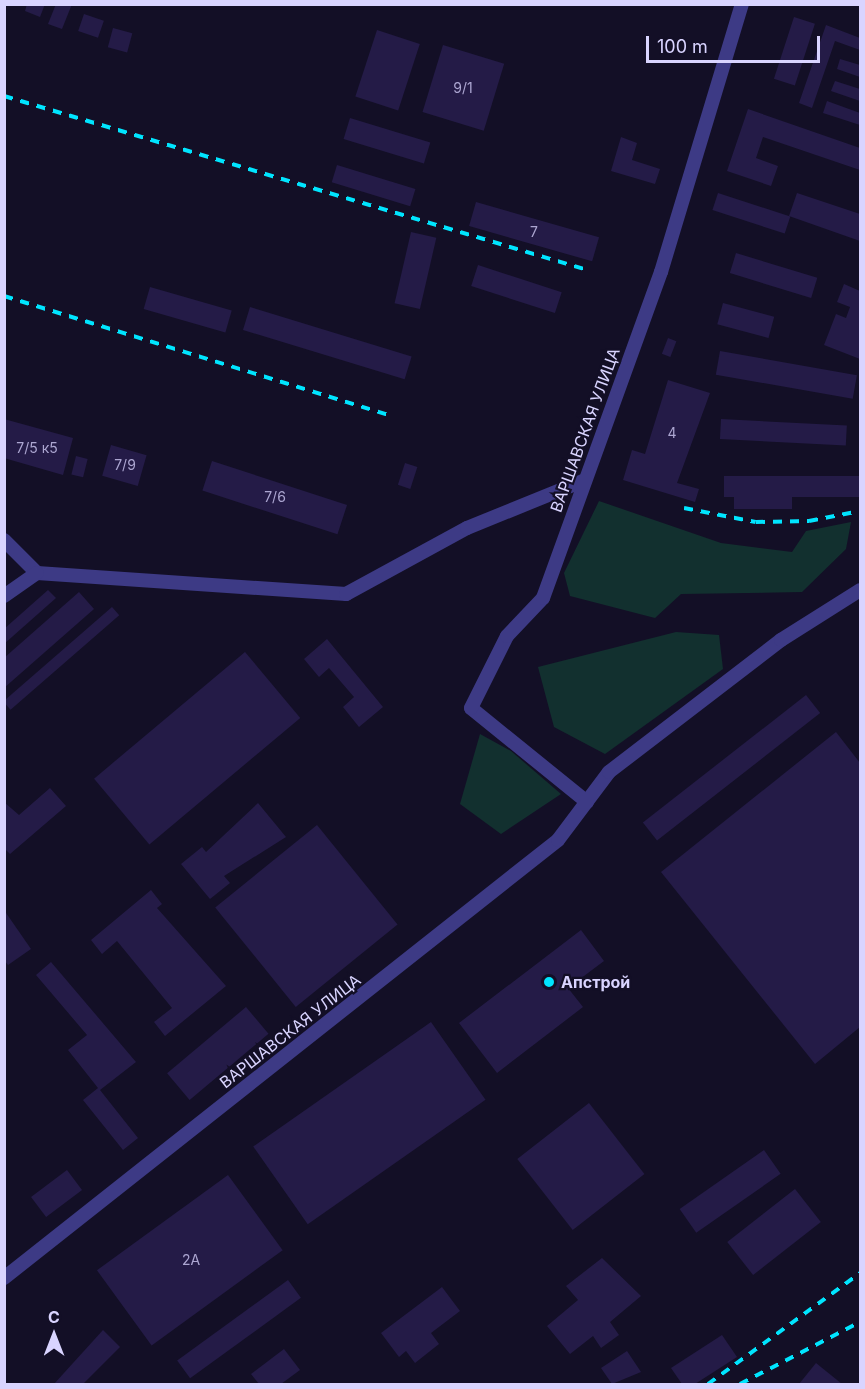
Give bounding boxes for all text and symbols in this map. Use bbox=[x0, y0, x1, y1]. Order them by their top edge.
scale bar bbox=[649, 24, 823, 62]
text: 100 m bbox=[657, 36, 708, 57]
house number: 9/1 bbox=[453, 80, 473, 96]
house number: 7 bbox=[530, 224, 538, 240]
street label: ВАРШАВСКАЯ УЛИЦА bbox=[546, 345, 624, 515]
house number: 4 bbox=[667, 425, 677, 441]
house number: 7/5 к5 bbox=[16, 440, 58, 456]
house number: 7/9 bbox=[114, 457, 136, 473]
house number: 7/6 bbox=[264, 489, 286, 505]
street label: ВАРШАВСКАЯ УЛИЦА bbox=[216, 970, 364, 1092]
place label: Апстрой bbox=[561, 972, 630, 992]
marker: Апстрой bbox=[542, 975, 556, 989]
house number: 2А bbox=[182, 1252, 200, 1268]
north arrow bbox=[24, 1305, 84, 1365]
text: С bbox=[48, 1307, 60, 1327]

